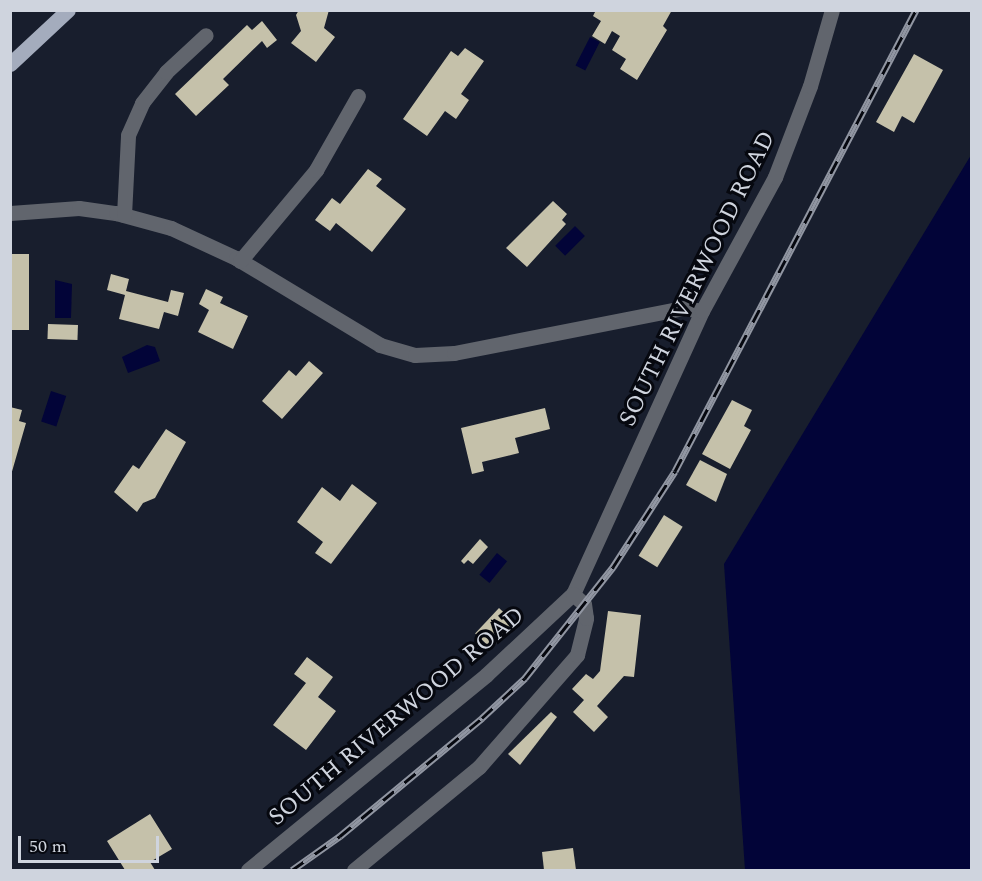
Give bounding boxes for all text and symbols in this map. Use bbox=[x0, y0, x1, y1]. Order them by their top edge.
street label: SOUTH RIVERWOOD ROAD bbox=[614, 127, 782, 431]
street label: SOUTH RIVERWOOD ROAD bbox=[263, 602, 531, 832]
scale bar bbox=[21, 824, 162, 862]
text: 50 m bbox=[29, 833, 67, 860]

